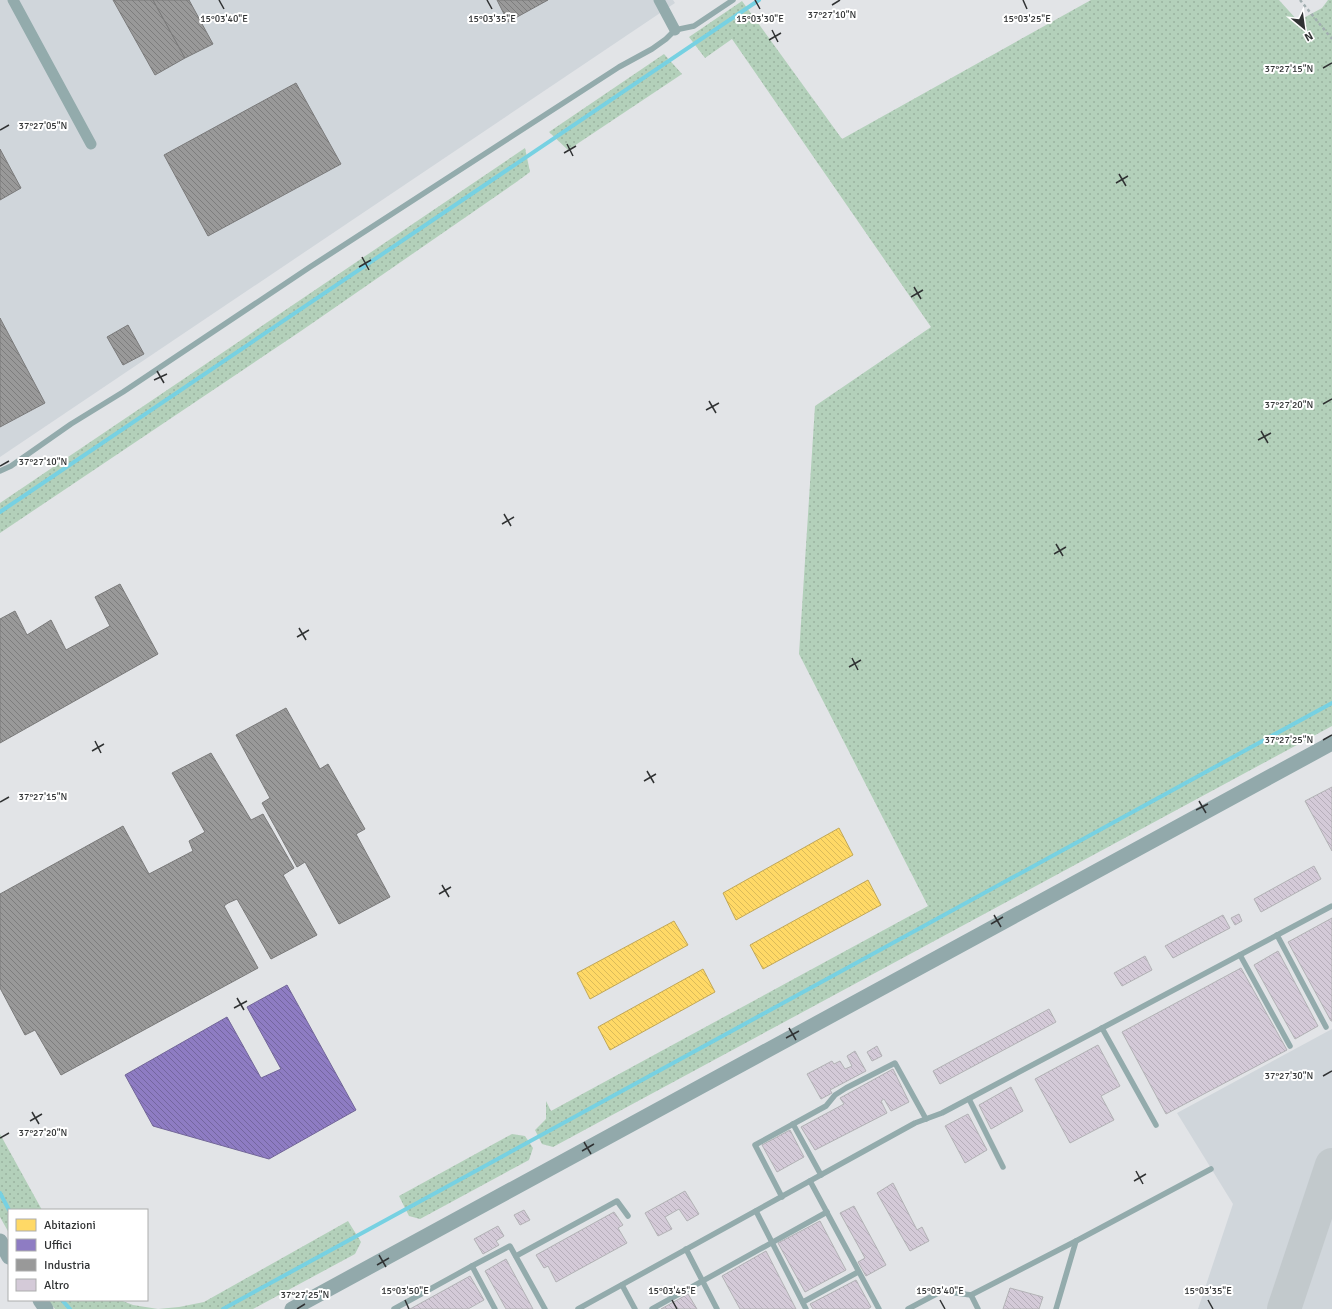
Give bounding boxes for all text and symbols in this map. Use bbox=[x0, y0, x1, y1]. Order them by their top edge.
north arrow bbox=[1284, 8, 1324, 48]
text: 37°27'10"N bbox=[808, 9, 856, 21]
text: 15°03'40"E bbox=[200, 13, 248, 25]
text: 15°03'35"E bbox=[468, 13, 516, 25]
text: 15°03'30"E bbox=[736, 13, 784, 25]
text: 15°03'25"E bbox=[1003, 13, 1051, 25]
text: N bbox=[1302, 29, 1315, 44]
text: 37°27'15"N bbox=[1265, 63, 1313, 75]
text: 37°27'05"N bbox=[19, 120, 67, 132]
text: 37°27'20"N bbox=[1265, 399, 1313, 411]
text: 37°27'10"N bbox=[19, 456, 67, 468]
text: 37°27'25"N bbox=[1265, 734, 1313, 746]
text: 37°27'15"N bbox=[19, 791, 67, 803]
text: 37°27'30"N bbox=[1265, 1070, 1313, 1082]
text: 37°27'20"N bbox=[19, 1127, 67, 1139]
legend bbox=[8, 1209, 148, 1301]
text: Abitazioni bbox=[44, 1218, 96, 1233]
text: Uffici bbox=[44, 1238, 72, 1253]
text: Industria bbox=[44, 1258, 90, 1273]
text: Altro bbox=[44, 1278, 69, 1293]
text: 15°03'50"E bbox=[381, 1285, 429, 1297]
text: 15°03'45"E bbox=[648, 1285, 696, 1297]
text: 15°03'40"E bbox=[916, 1285, 964, 1297]
text: 15°03'35"E bbox=[1184, 1285, 1232, 1297]
text: 37°27'25"N bbox=[281, 1289, 329, 1301]

